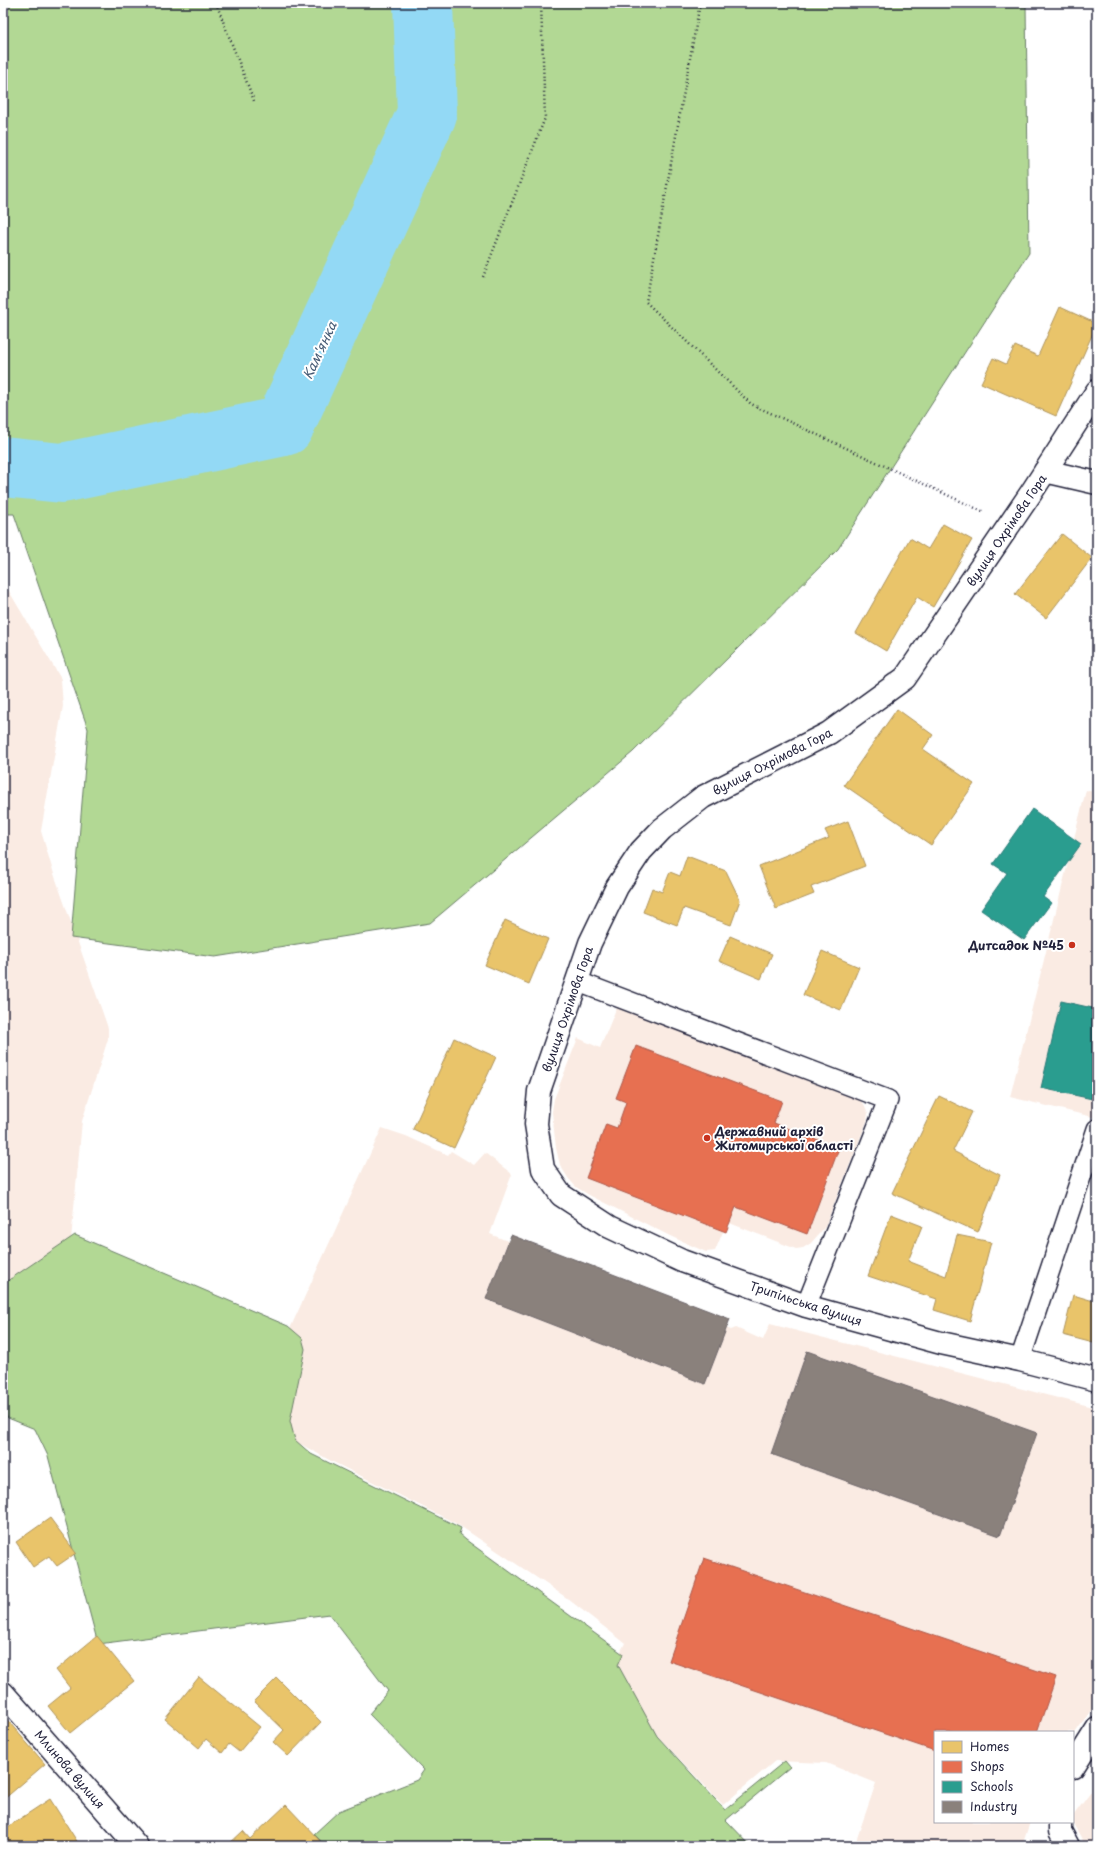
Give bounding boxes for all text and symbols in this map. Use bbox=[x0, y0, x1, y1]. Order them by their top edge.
water label: Кам'янка bbox=[297, 317, 341, 382]
street label: вулиця Охрімова Гора bbox=[962, 470, 1051, 590]
street label: вулиця Охрімова Гора bbox=[709, 723, 835, 799]
place label: Дитсадок №45 bbox=[968, 936, 1064, 954]
marker: Дитсадок №45 bbox=[1067, 940, 1077, 950]
street label: вулиця Охрімова Гора bbox=[537, 943, 597, 1074]
place label: Державний архів Житомирської області bbox=[714, 1122, 854, 1154]
marker: Державний архів Житомирської області bbox=[702, 1133, 712, 1143]
street label: Трипільська вулиця bbox=[747, 1276, 865, 1330]
street label: Млинова вулиця bbox=[31, 1726, 109, 1812]
legend bbox=[934, 1731, 1074, 1823]
text: Homes bbox=[970, 1737, 1009, 1755]
text: Shops bbox=[970, 1757, 1005, 1775]
text: Schools bbox=[970, 1777, 1014, 1795]
text: Industry bbox=[970, 1797, 1018, 1815]

